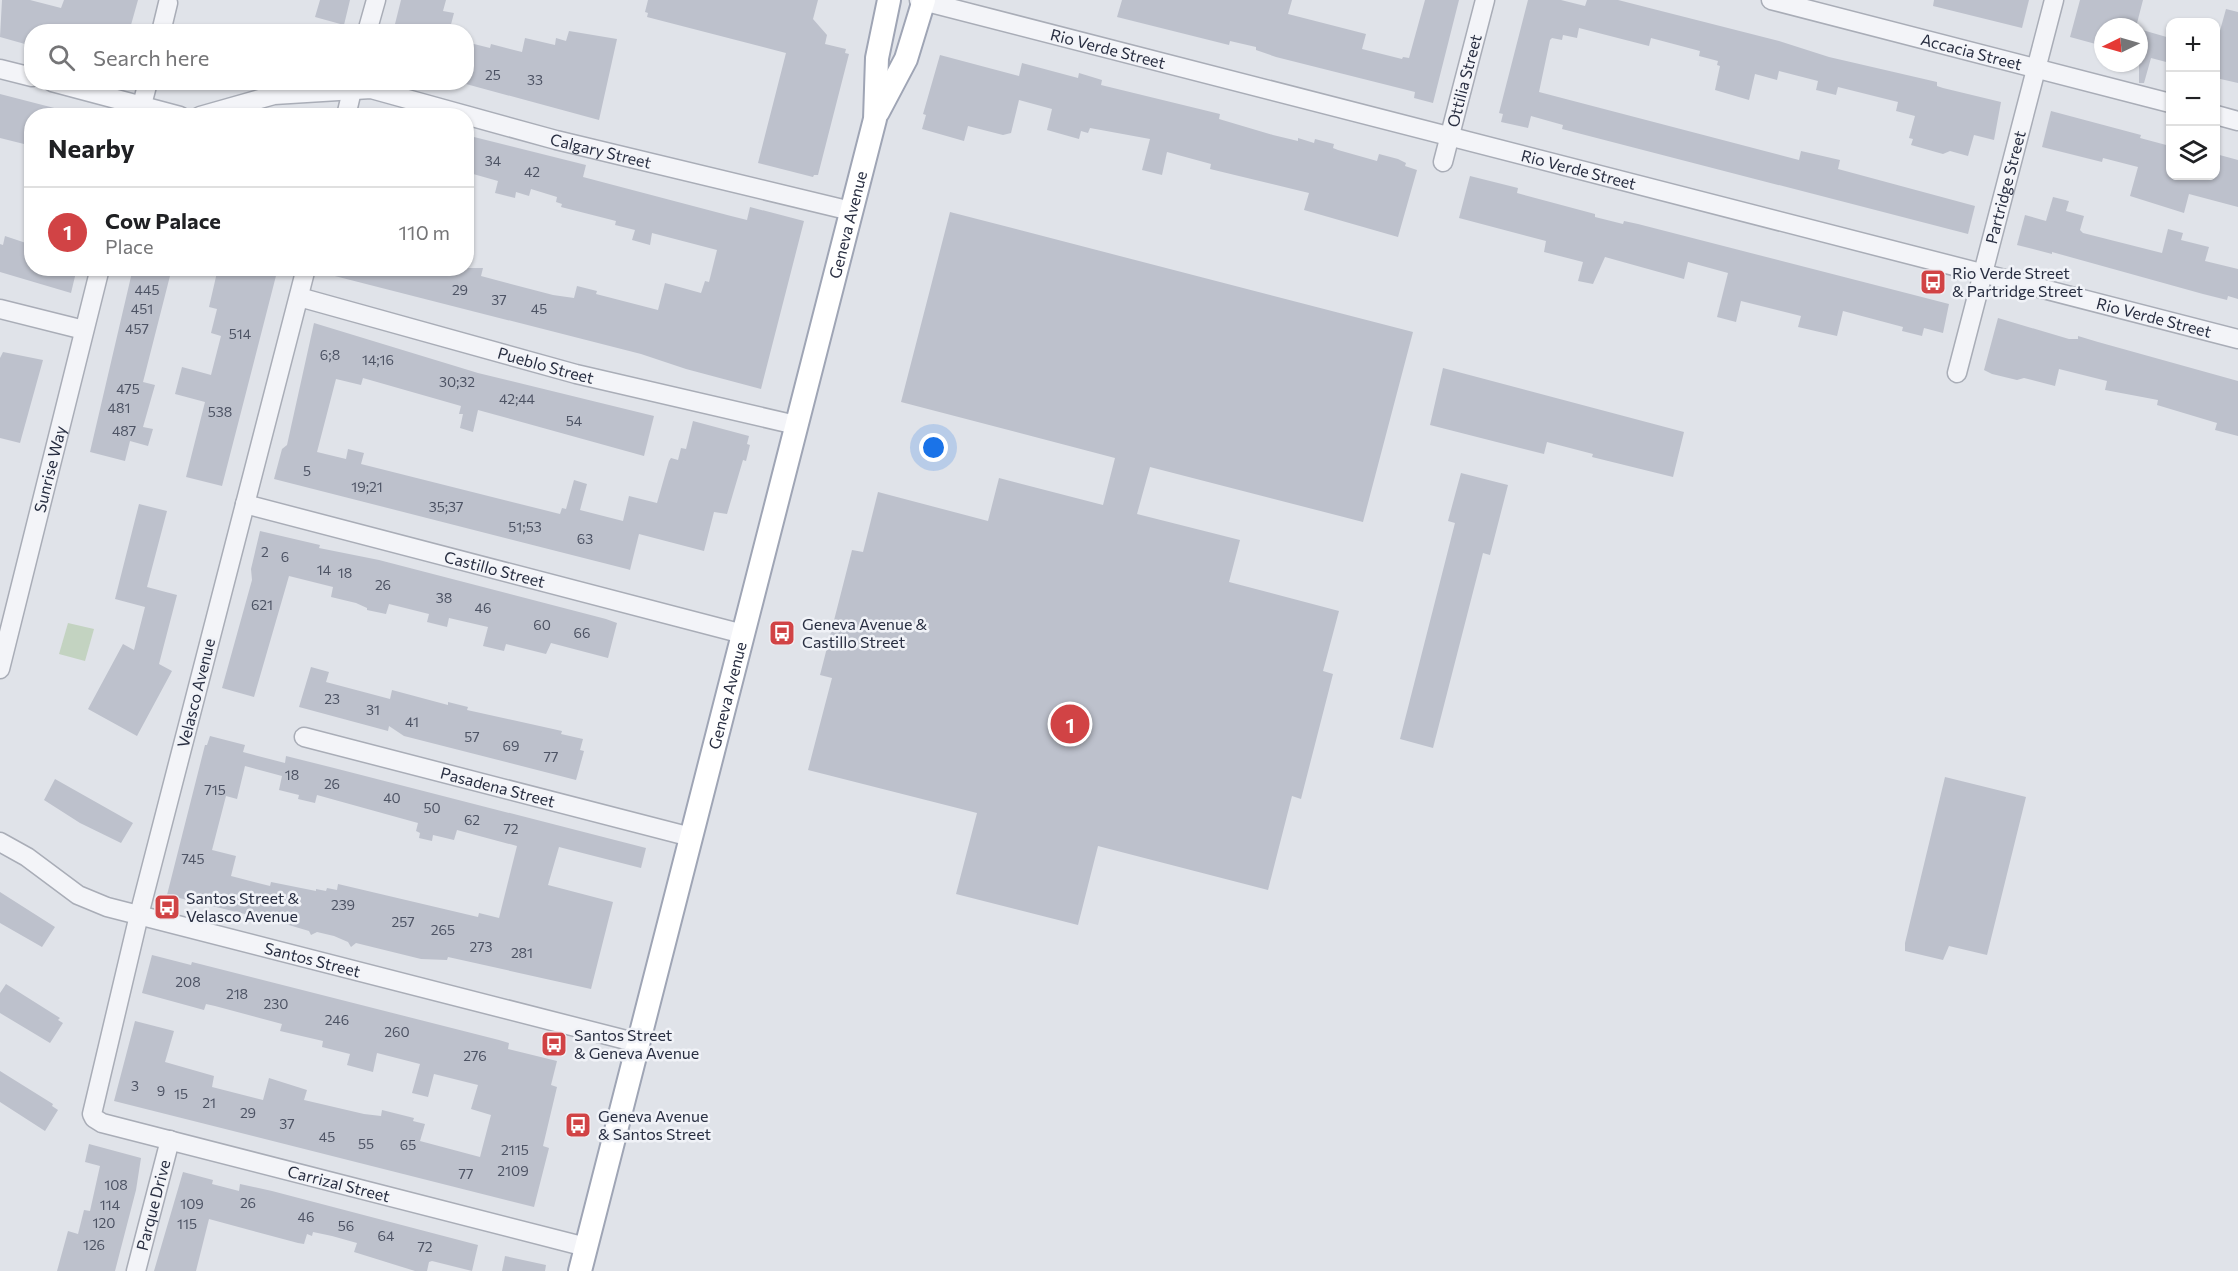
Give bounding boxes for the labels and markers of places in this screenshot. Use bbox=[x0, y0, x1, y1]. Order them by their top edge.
place label: Rio Verde Street & Partridge Street bbox=[1952, 263, 2084, 300]
bus stop icon: Rio Verde Street & Partridge Street bbox=[1918, 267, 1948, 297]
place label: Geneva Avenue & Castillo Street bbox=[802, 614, 927, 651]
bus stop icon: Geneva Avenue & Castillo Street bbox=[767, 618, 797, 648]
pin: 1 bbox=[1050, 702, 1090, 746]
place label: Santos Street & Velasco Avenue bbox=[186, 888, 299, 925]
bus stop icon: Santos Street & Velasco Avenue bbox=[152, 892, 182, 922]
place label: Santos Street & Geneva Avenue bbox=[574, 1025, 699, 1062]
bus stop icon: Santos Street & Geneva Avenue bbox=[539, 1029, 569, 1059]
place label: Geneva Avenue & Santos Street bbox=[598, 1106, 712, 1143]
bus stop icon: Geneva Avenue & Santos Street bbox=[563, 1110, 593, 1140]

